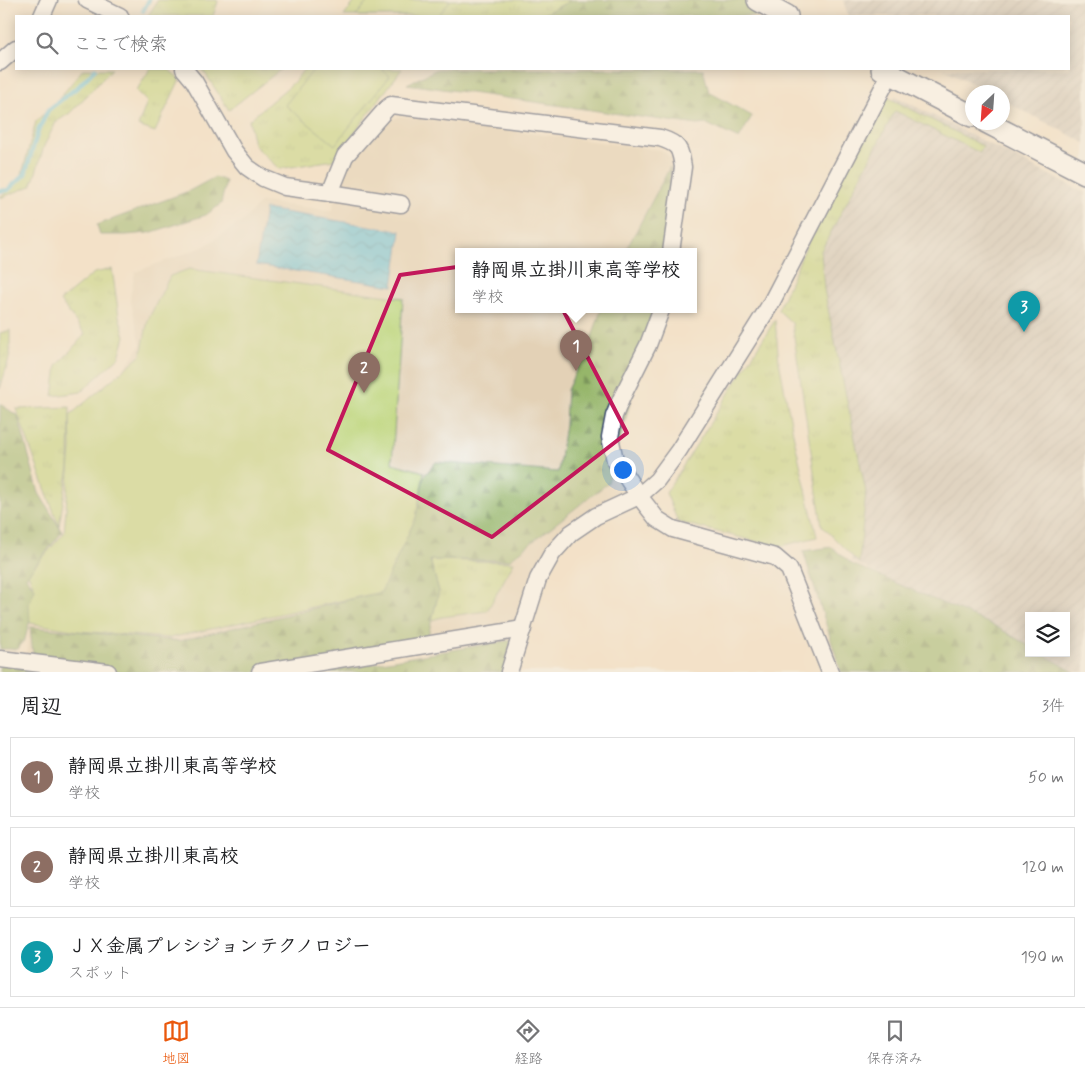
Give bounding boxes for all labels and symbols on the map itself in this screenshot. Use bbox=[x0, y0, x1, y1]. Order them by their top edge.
north arrow bbox=[965, 85, 1010, 130]
pin: 3 bbox=[1008, 291, 1040, 332]
pin: 1 bbox=[560, 330, 592, 371]
pin: 2 bbox=[348, 352, 380, 393]
your location bbox=[610, 457, 636, 483]

